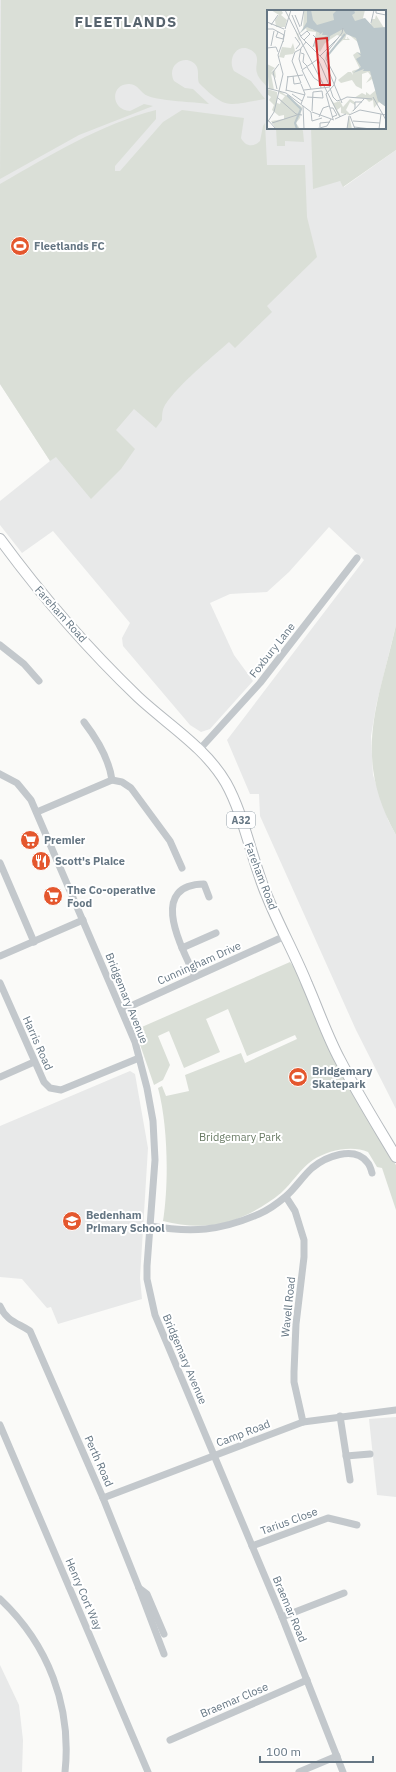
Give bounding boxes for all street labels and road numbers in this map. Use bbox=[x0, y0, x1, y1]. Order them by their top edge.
street label: Fareham Road bbox=[32, 583, 90, 645]
street label: Foxbury Lane bbox=[246, 620, 298, 680]
road number: A32 bbox=[227, 812, 255, 828]
street label: Fareham Road bbox=[242, 840, 280, 912]
street label: Cunningham Drive bbox=[155, 938, 243, 988]
street label: Bridgemary Avenue bbox=[102, 951, 152, 1045]
street label: Harris Road bbox=[20, 1014, 56, 1072]
street label: Wavell Road bbox=[278, 1276, 298, 1338]
street label: Bridgemary Avenue bbox=[160, 1312, 210, 1406]
street label: Camp Road bbox=[214, 1416, 272, 1450]
street label: Perth Road bbox=[82, 1433, 116, 1489]
street label: Tarius Close bbox=[259, 1504, 319, 1538]
street label: Henry Cort Way bbox=[63, 1556, 106, 1633]
street label: Braemar Road bbox=[270, 1574, 310, 1644]
street label: Braemar Close bbox=[198, 1679, 270, 1721]

